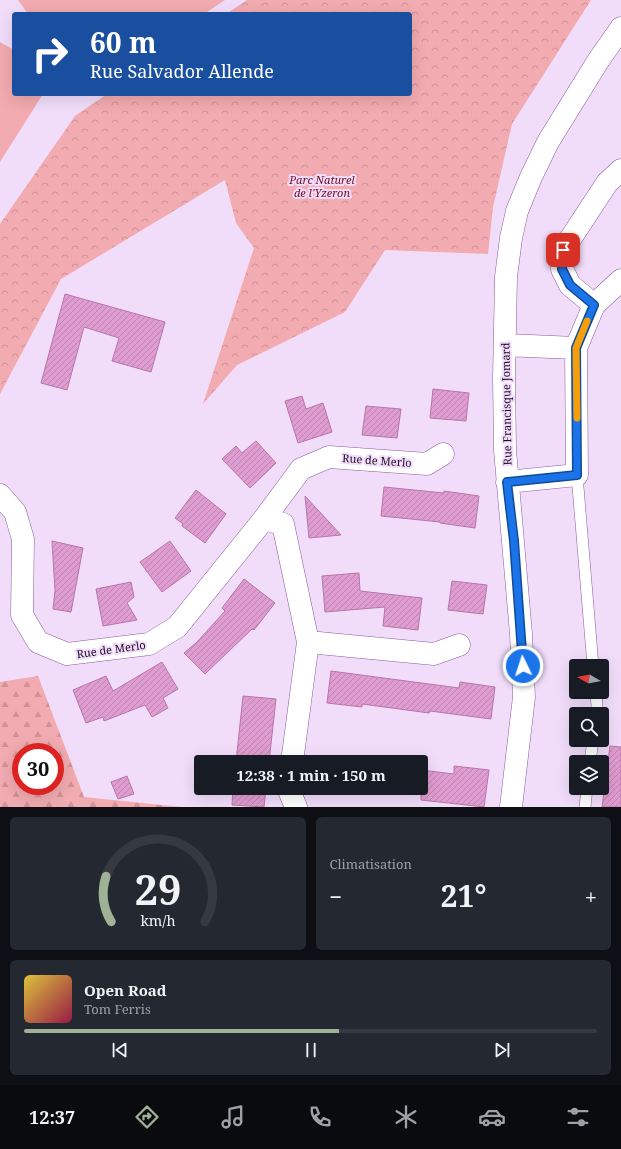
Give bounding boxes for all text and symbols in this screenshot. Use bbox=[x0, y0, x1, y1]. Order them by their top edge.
text: 60 m bbox=[90, 23, 157, 61]
icon: right bbox=[24, 28, 76, 80]
text: Rue Salvador Allende bbox=[90, 59, 274, 83]
park label: Parc Naturel de l'Yzeron bbox=[288, 172, 355, 200]
pin bbox=[546, 233, 580, 267]
icon: arrive bbox=[552, 239, 574, 261]
street label: Rue Francisque Jomard bbox=[497, 342, 515, 466]
street label: Rue de Merlo bbox=[342, 450, 412, 470]
street label: Rue de Merlo bbox=[75, 637, 147, 661]
position arrow bbox=[502, 645, 544, 687]
north arrow bbox=[569, 659, 609, 699]
map controls bbox=[569, 659, 609, 795]
button: search bbox=[569, 707, 609, 747]
speed limit sign: 30 bbox=[12, 743, 64, 795]
button: layers bbox=[569, 755, 609, 795]
text: 12:38 · 1 min · 150 m bbox=[236, 765, 386, 785]
text: Climatisation bbox=[330, 855, 412, 873]
text: 29 bbox=[134, 860, 181, 916]
text: 21° bbox=[441, 875, 486, 916]
text: − bbox=[330, 881, 342, 911]
text: + bbox=[585, 881, 597, 911]
text: km/h bbox=[140, 910, 175, 929]
text: Open Road bbox=[84, 980, 167, 1000]
text: Tom Ferris bbox=[84, 1000, 151, 1018]
icon: previous bbox=[109, 1039, 131, 1061]
icon: pause bbox=[300, 1039, 322, 1061]
icon: next bbox=[491, 1039, 513, 1061]
icon: directions bbox=[133, 1103, 161, 1131]
icon: music bbox=[219, 1103, 247, 1131]
icon: phone bbox=[306, 1103, 334, 1131]
icon: climate bbox=[392, 1103, 420, 1131]
icon: car bbox=[478, 1103, 506, 1131]
icon: filters bbox=[564, 1103, 592, 1131]
text: 12:37 bbox=[29, 1105, 75, 1129]

